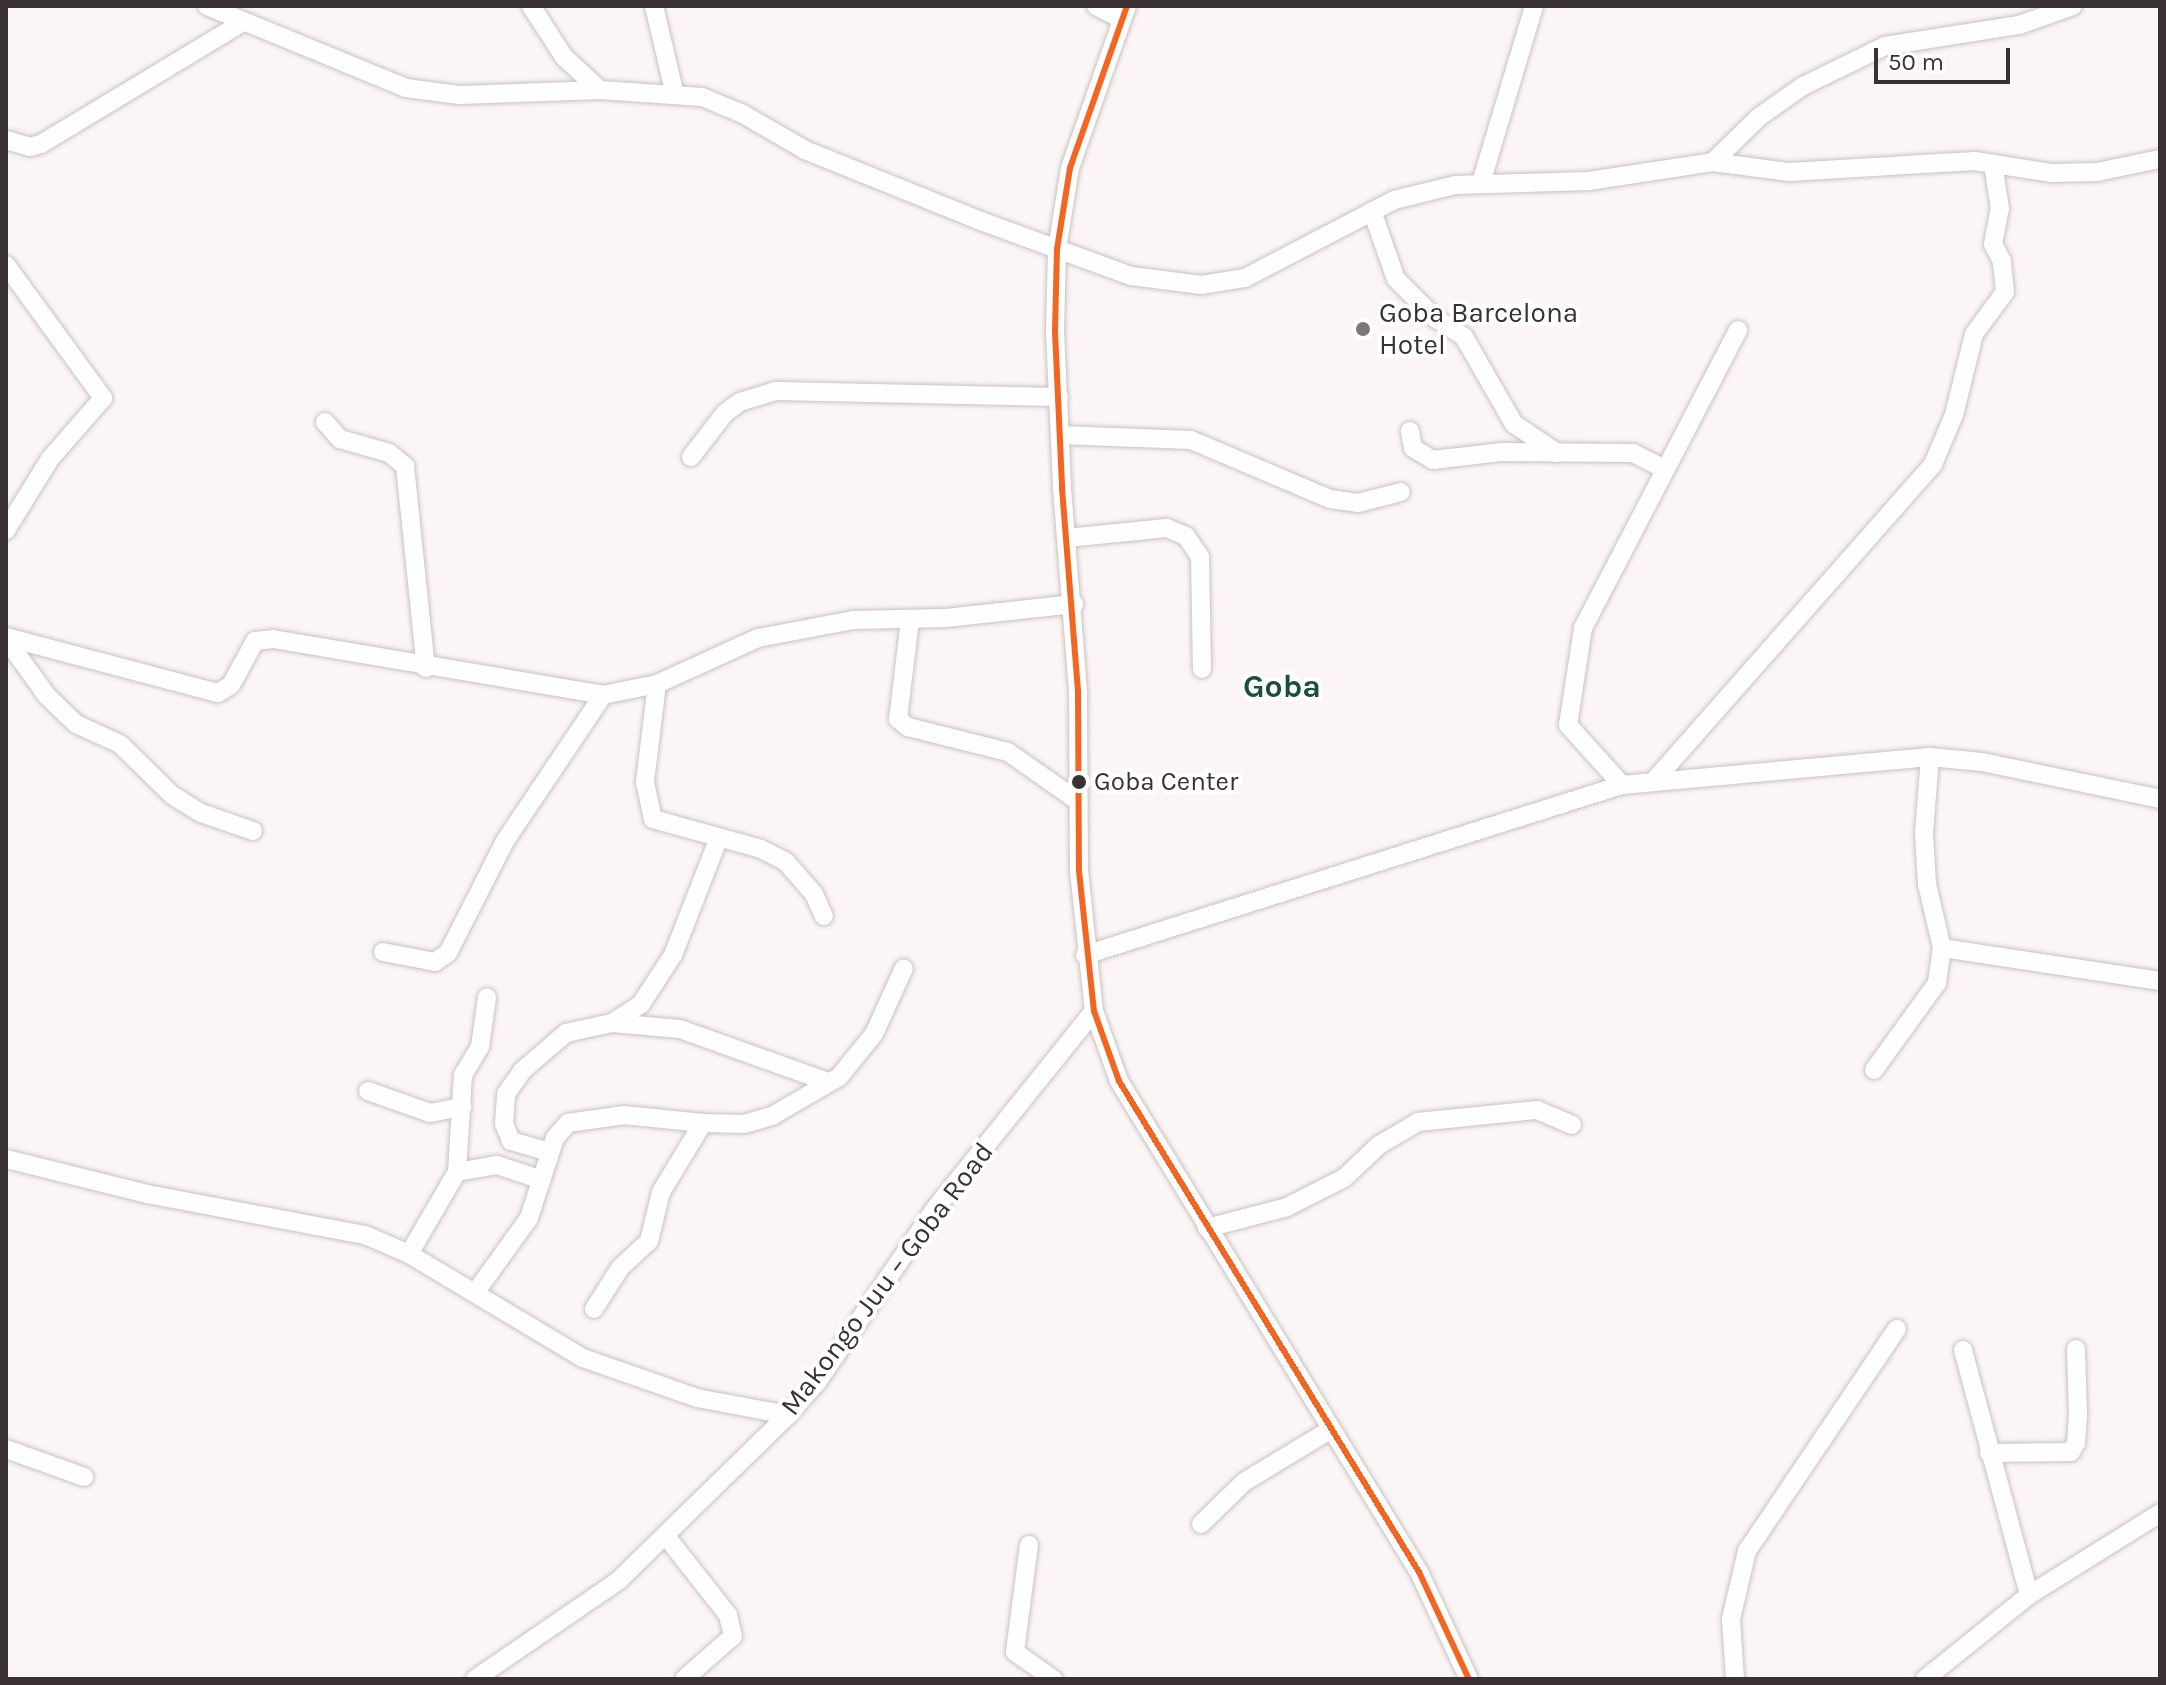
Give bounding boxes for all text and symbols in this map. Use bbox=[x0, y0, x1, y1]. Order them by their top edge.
scale bar bbox=[1878, 32, 2014, 82]
text: 50 m bbox=[1888, 48, 1944, 76]
place label: Goba Barcelona Hotel bbox=[1379, 296, 1578, 362]
marker: Goba Barcelona Hotel bbox=[1354, 320, 1372, 338]
district label: Goba bbox=[1243, 668, 1321, 706]
place label: Goba Center bbox=[1094, 766, 1238, 798]
marker: Goba Center bbox=[1071, 774, 1087, 790]
street label: Makongo Juu – Goba Road bbox=[773, 1136, 1001, 1422]

